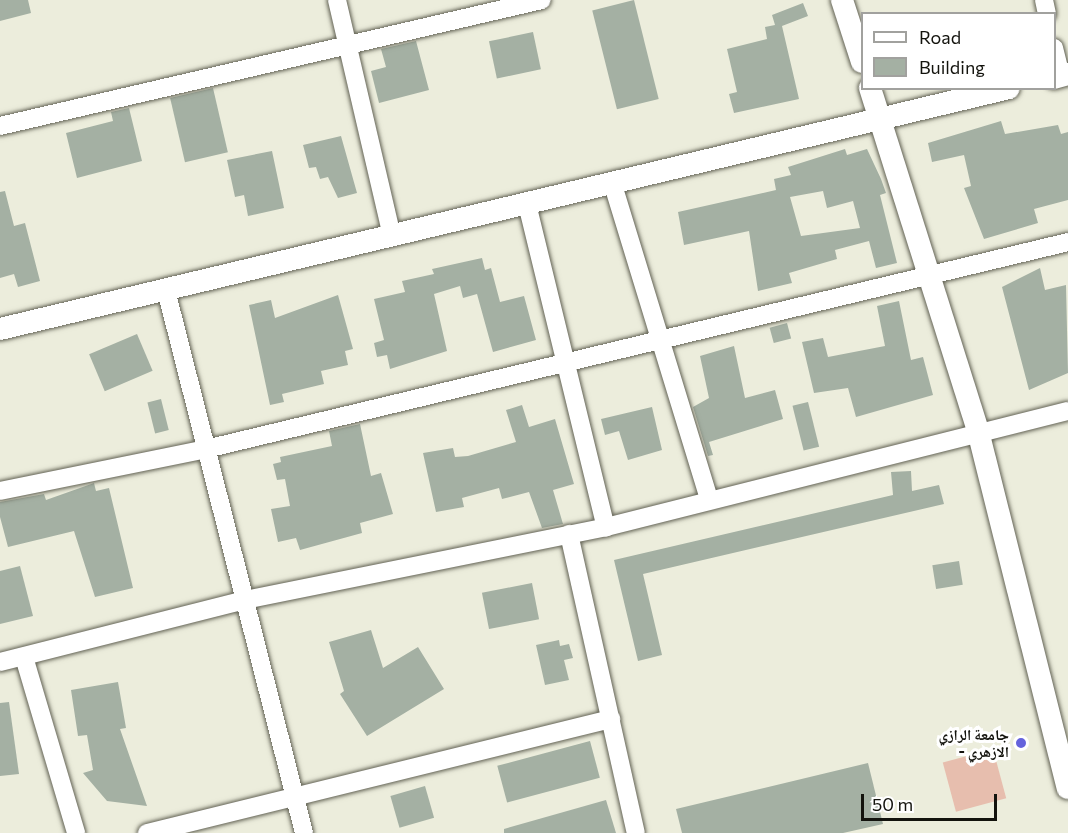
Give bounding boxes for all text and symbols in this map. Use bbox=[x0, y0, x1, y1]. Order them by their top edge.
legend bbox=[861, 12, 1056, 90]
text: Road bbox=[919, 26, 961, 48]
text: Building bbox=[919, 56, 985, 78]
place label: جامعة الرازي - الازهري bbox=[938, 725, 1009, 760]
marker: جامعة الرازي - الازهري bbox=[1014, 736, 1028, 750]
scale bar bbox=[864, 782, 1000, 820]
text: 50 m bbox=[872, 793, 913, 815]

